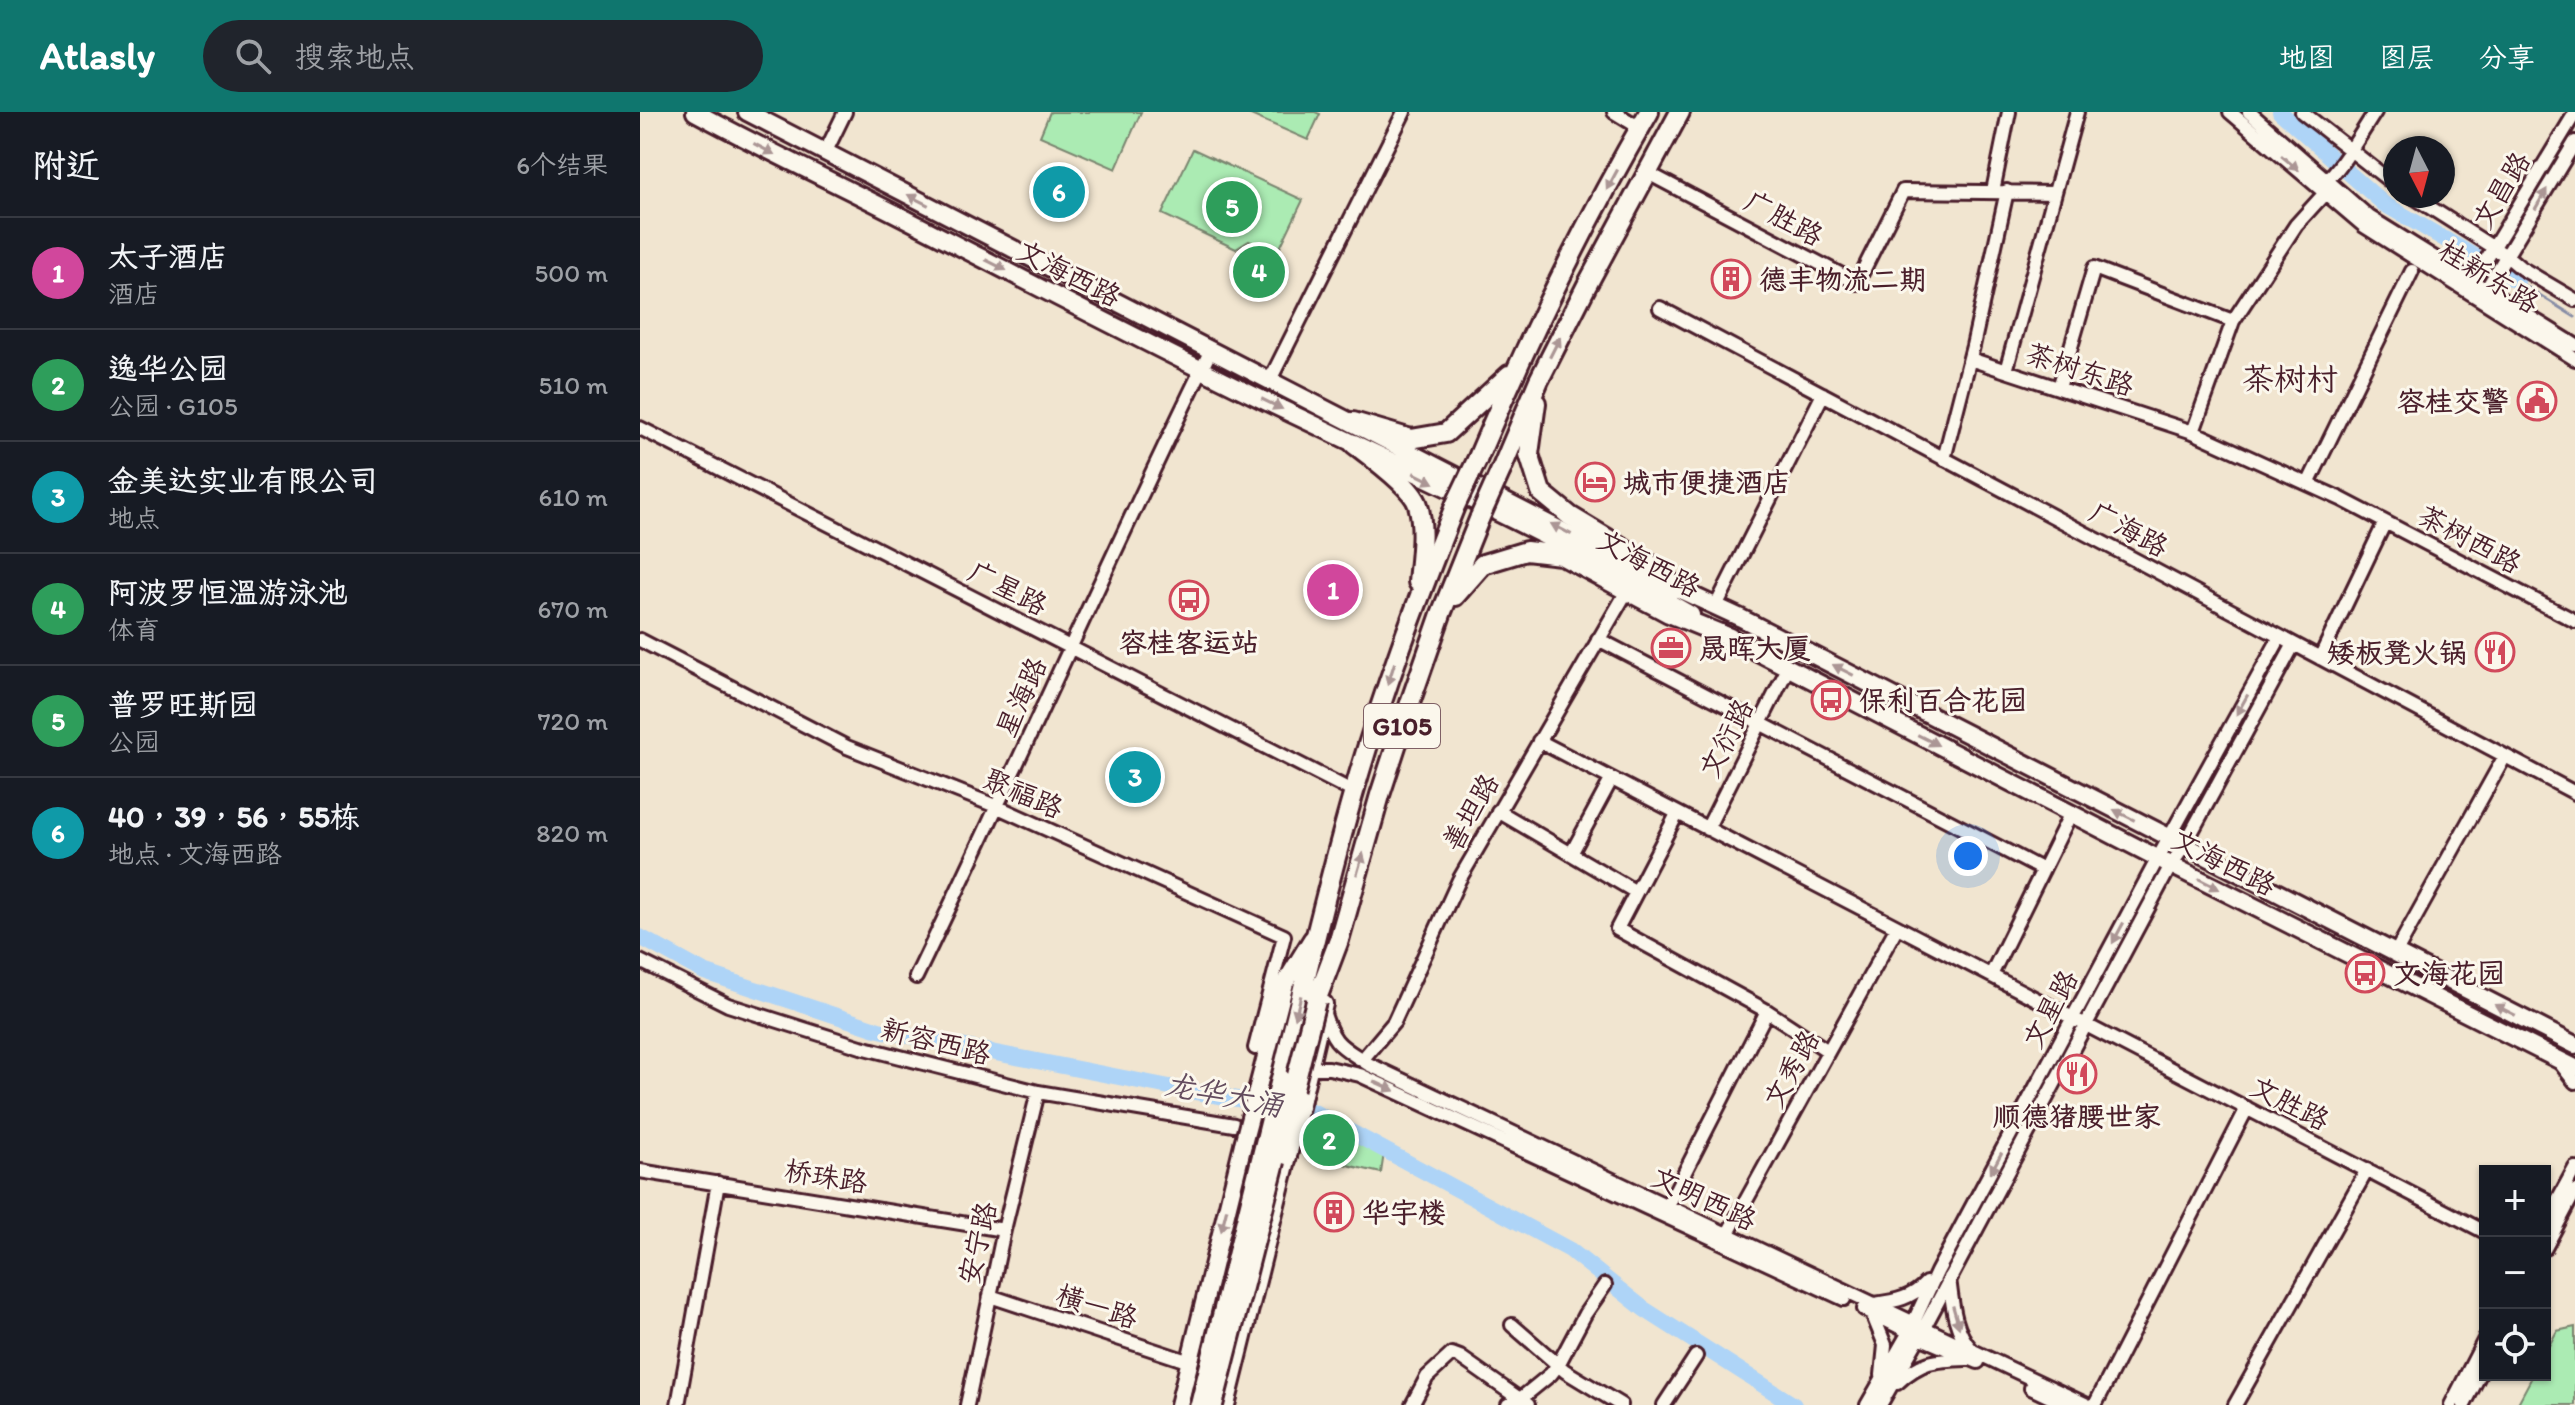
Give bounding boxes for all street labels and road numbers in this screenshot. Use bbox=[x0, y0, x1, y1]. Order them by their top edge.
street label: 文昌路 bbox=[2465, 145, 2537, 235]
street label: 广胜路 bbox=[1739, 183, 1829, 253]
street label: 文海西路 bbox=[1011, 232, 1127, 314]
street label: 桂新东路 bbox=[2432, 232, 2546, 320]
street label: 茶树东路 bbox=[2021, 336, 2139, 402]
street label: 广海路 bbox=[2084, 494, 2174, 564]
street label: 茶树西路 bbox=[2413, 498, 2527, 580]
street label: 文海西路 bbox=[1592, 522, 1706, 604]
street label: 广星路 bbox=[963, 554, 1053, 622]
street label: 星海路 bbox=[988, 652, 1054, 742]
street label: 文衍路 bbox=[1692, 693, 1760, 783]
road number: G105 bbox=[1364, 704, 1440, 748]
street label: 聚福路 bbox=[978, 761, 1068, 825]
street label: 善坦路 bbox=[1434, 767, 1506, 857]
street label: 文海西路 bbox=[2166, 821, 2282, 903]
street label: 文星路 bbox=[2015, 964, 2085, 1054]
street label: 新容西路 bbox=[878, 1011, 994, 1071]
street label: 文秀路 bbox=[1756, 1024, 1826, 1114]
street label: 文胜路 bbox=[2245, 1069, 2335, 1137]
street label: 桥珠路 bbox=[782, 1153, 870, 1199]
street label: 文明西路 bbox=[1646, 1159, 1762, 1237]
street label: 安宁路 bbox=[951, 1198, 1003, 1288]
street label: 横一路 bbox=[1052, 1277, 1142, 1335]

